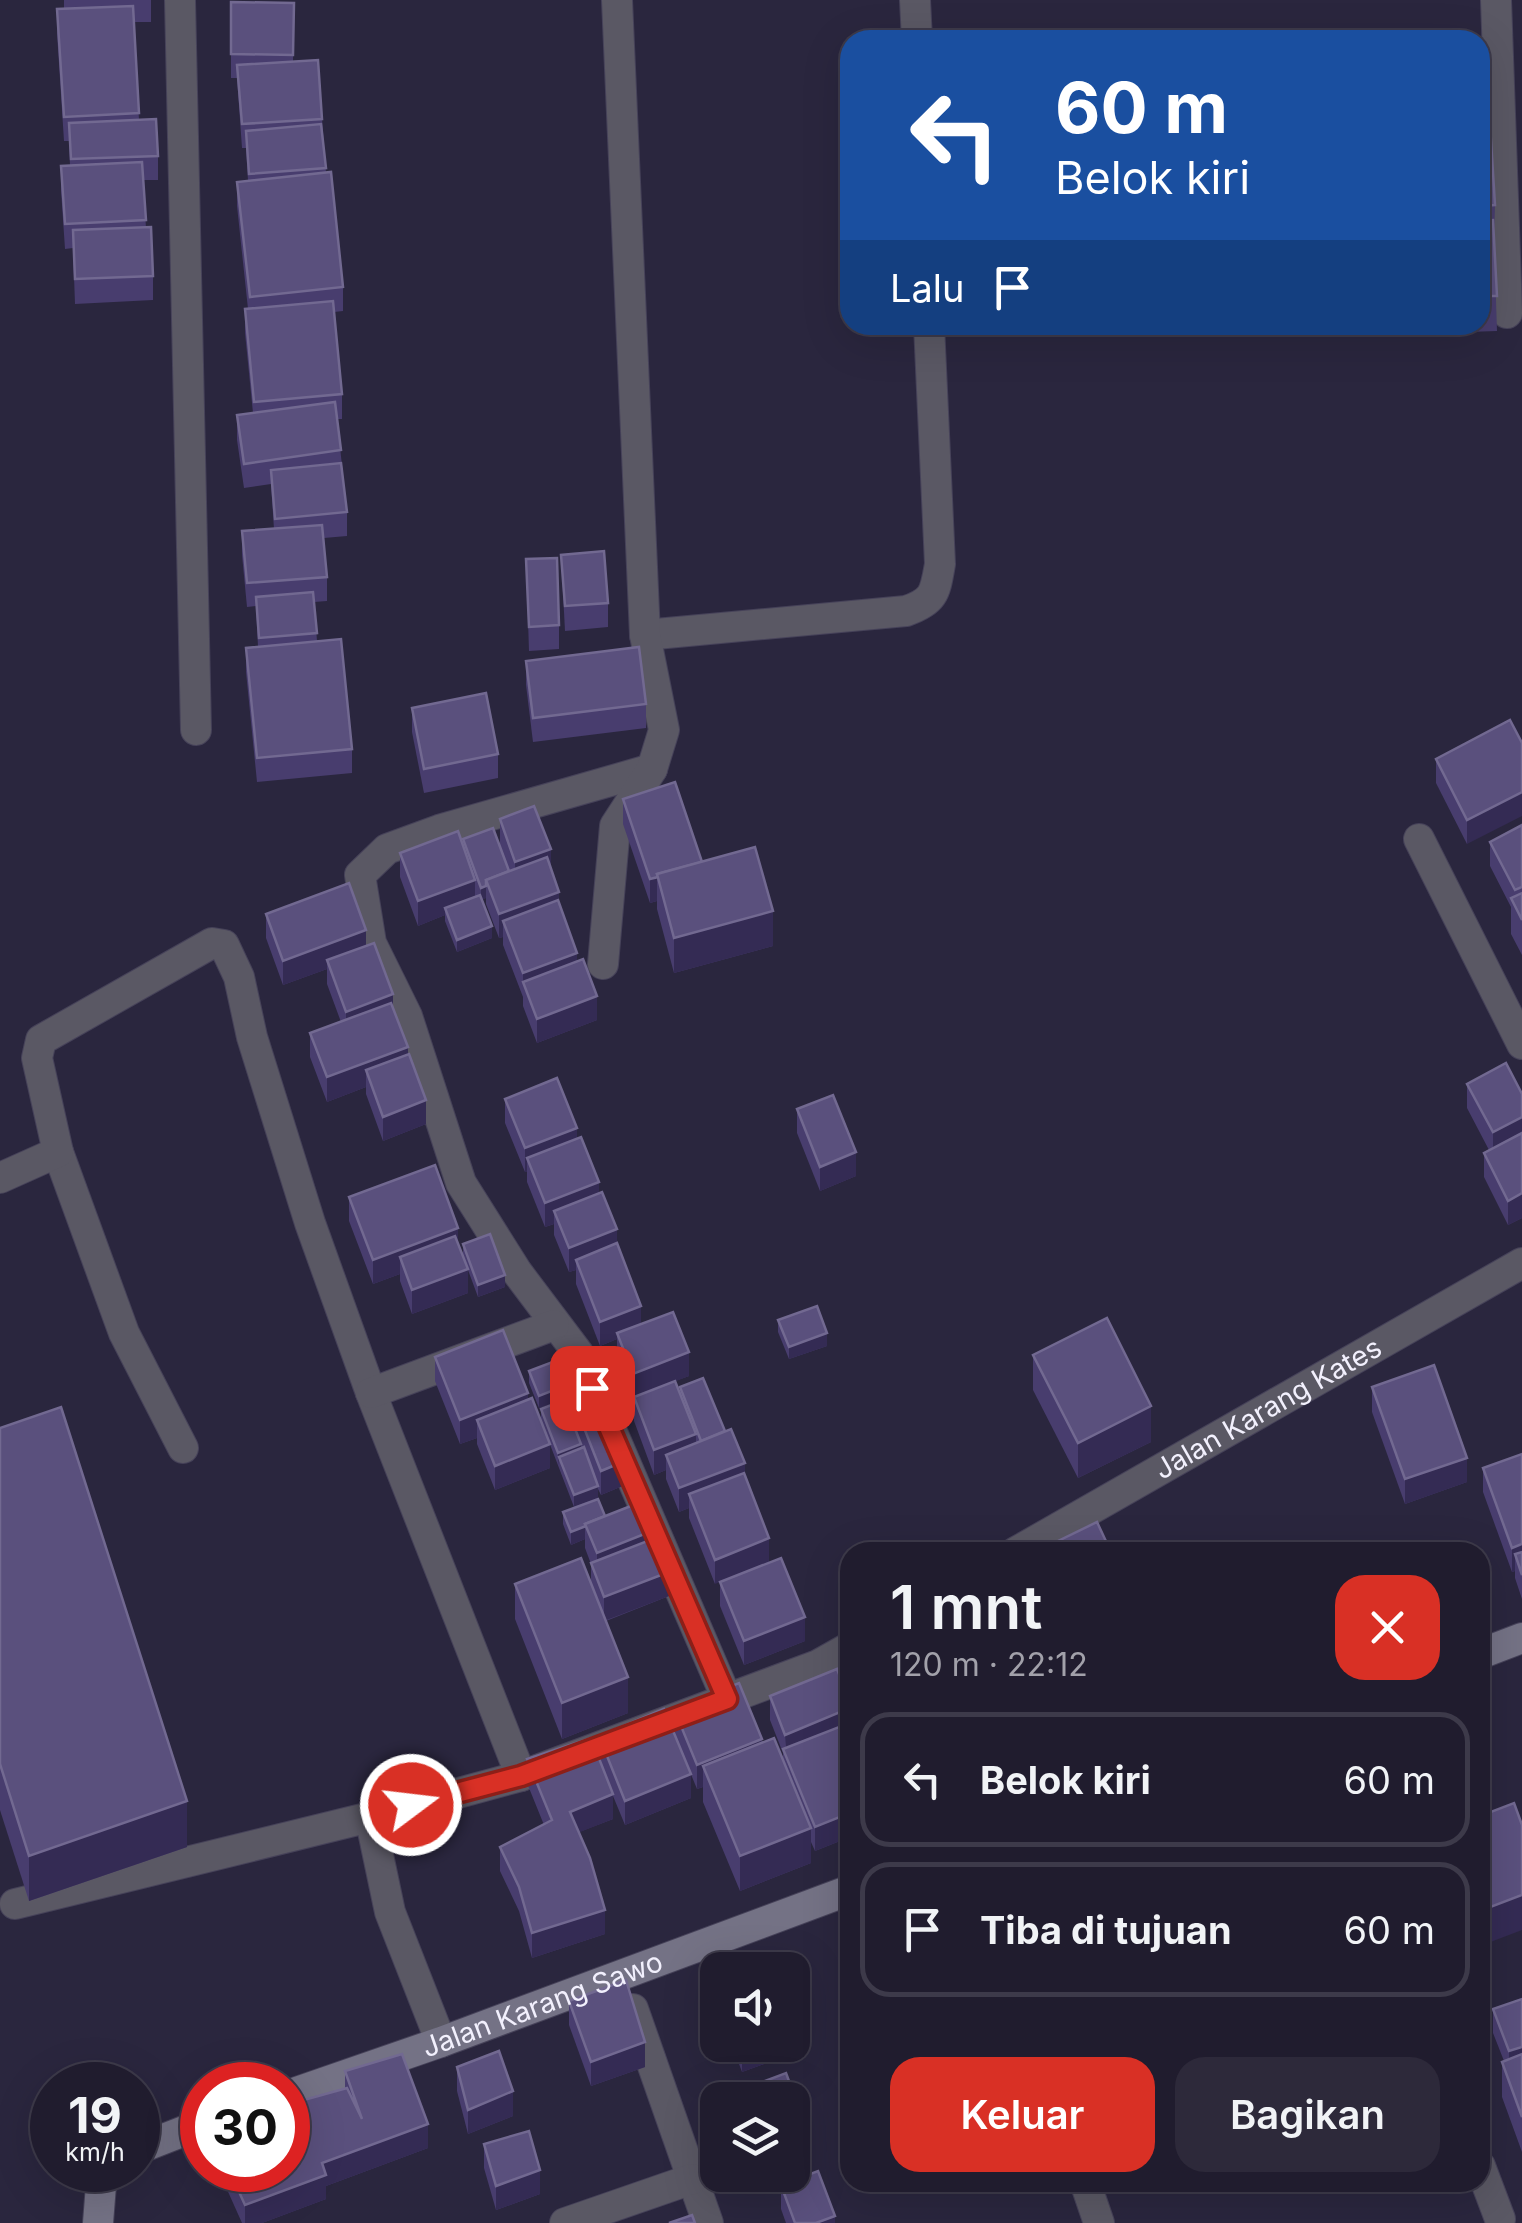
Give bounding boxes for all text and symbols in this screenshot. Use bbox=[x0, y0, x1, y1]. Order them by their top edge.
text: 60 m bbox=[1055, 65, 1228, 150]
icon: left bbox=[890, 70, 1020, 200]
text: Belok kiri bbox=[1055, 150, 1250, 205]
icon: arrive bbox=[985, 260, 1040, 315]
text: Lalu bbox=[890, 265, 965, 311]
street label: Jalan Karang Kates bbox=[1148, 1330, 1387, 1486]
pin bbox=[550, 1346, 635, 1431]
icon: arrive bbox=[565, 1361, 620, 1416]
text: 1 mnt bbox=[890, 1571, 1042, 1643]
button: close bbox=[1335, 1575, 1440, 1680]
text: 120 m · 22:12 bbox=[890, 1645, 1088, 1684]
icon: left bbox=[895, 1752, 950, 1807]
position arrow bbox=[359, 1753, 463, 1857]
text: Belok kiri bbox=[980, 1757, 1151, 1803]
text: 60 m bbox=[1343, 1757, 1435, 1803]
icon: arrive bbox=[895, 1902, 950, 1957]
text: Tiba di tujuan bbox=[980, 1907, 1232, 1953]
text: 60 m bbox=[1343, 1907, 1435, 1953]
street label: Jalan Karang Sawo bbox=[418, 1944, 667, 2064]
map controls bbox=[700, 1952, 810, 2192]
button: sound bbox=[700, 1952, 810, 2062]
button: Keluar bbox=[890, 2057, 1155, 2172]
button: Bagikan bbox=[1175, 2057, 1440, 2172]
speed limit sign: 30 bbox=[180, 2062, 310, 2192]
button: layers bbox=[700, 2082, 810, 2192]
text: 19 bbox=[68, 2085, 122, 2145]
text: km/h bbox=[65, 2137, 125, 2167]

